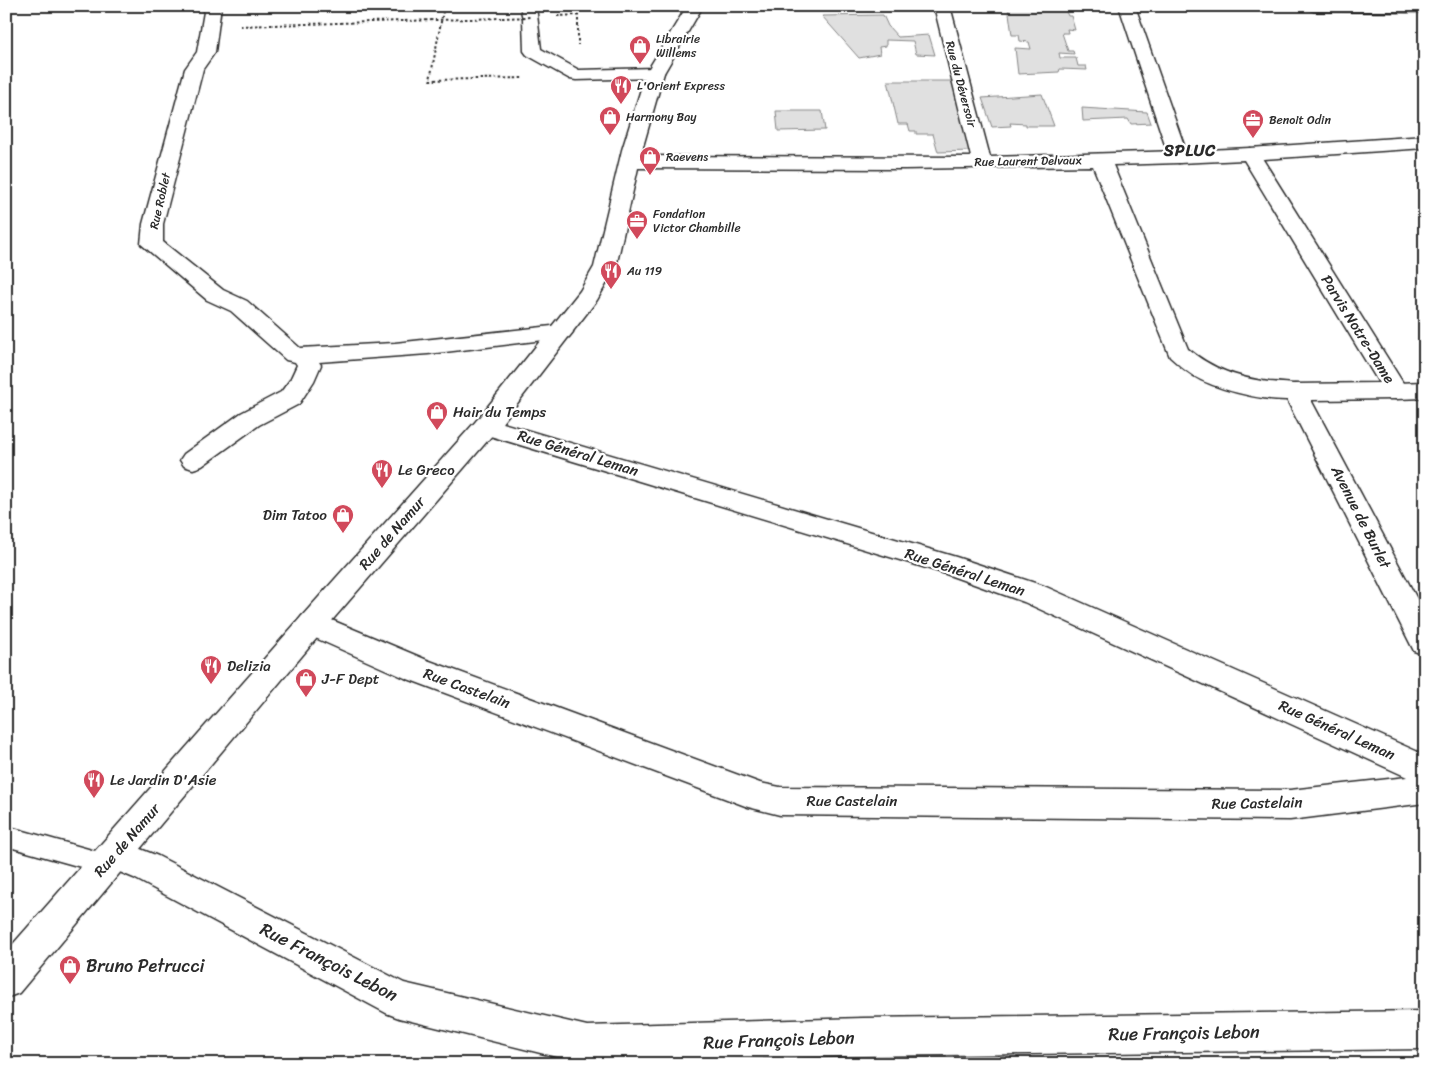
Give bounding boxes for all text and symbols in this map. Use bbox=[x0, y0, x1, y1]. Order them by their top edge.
place label: Librairie Willems bbox=[656, 28, 700, 64]
shop icon: Librairie Willems bbox=[628, 34, 652, 65]
street label: Rue du Déversoir bbox=[939, 38, 983, 131]
restaurant icon: L'Orient Express bbox=[609, 74, 633, 105]
place label: L'Orient Express bbox=[637, 75, 725, 97]
shop icon: Harmony Bay bbox=[598, 105, 622, 136]
place label: Harmony Bay bbox=[626, 106, 697, 128]
office icon: Benoit Odin bbox=[1241, 108, 1265, 139]
place label: Benoit Odin bbox=[1269, 109, 1331, 131]
district label: SPLUC bbox=[1163, 136, 1216, 165]
shop icon: Raevens bbox=[638, 145, 662, 176]
place label: Raevens bbox=[666, 146, 708, 168]
street label: Rue Laurent Delvaux bbox=[974, 149, 1083, 173]
street label: Rue Roblet bbox=[143, 170, 177, 231]
place label: Fondation Victor Chambille bbox=[653, 203, 741, 239]
office icon: Fondation Victor Chambille bbox=[625, 209, 649, 240]
restaurant icon: Au 119 bbox=[599, 259, 623, 290]
place label: Au 119 bbox=[626, 260, 662, 282]
street label: Parvis Notre-Dame bbox=[1314, 269, 1402, 389]
place label: Hair du Temps bbox=[453, 399, 546, 425]
shop icon: Hair du Temps bbox=[425, 400, 449, 431]
street label: Rue Général Leman bbox=[514, 422, 642, 484]
place label: Le Greco bbox=[398, 457, 455, 483]
restaurant icon: Le Greco bbox=[370, 458, 394, 489]
street label: Avenue de Burlet bbox=[1323, 460, 1399, 574]
street label: Rue de Namur bbox=[352, 489, 432, 576]
place label: Dim Tatoo bbox=[263, 502, 327, 528]
shop icon: Dim Tatoo bbox=[331, 503, 355, 534]
street label: Rue Général Leman bbox=[901, 540, 1029, 604]
place label: Delizia bbox=[227, 653, 271, 679]
restaurant icon: Delizia bbox=[199, 654, 223, 685]
street label: Rue Castelain bbox=[420, 660, 514, 716]
place label: J-F Dept bbox=[321, 666, 380, 692]
shop icon: J-F Dept bbox=[294, 667, 318, 698]
street label: Rue Général Leman bbox=[1275, 693, 1399, 767]
place label: Le Jardin D'Asie bbox=[110, 767, 217, 793]
restaurant icon: Le Jardin D'Asie bbox=[82, 768, 106, 799]
street label: Rue Castelain bbox=[807, 788, 897, 814]
street label: Rue Castelain bbox=[1211, 789, 1303, 817]
street label: Rue de Namur bbox=[87, 796, 167, 883]
street label: Rue François Lebon bbox=[254, 913, 404, 1011]
place label: Bruno Petrucci bbox=[86, 950, 205, 982]
shop icon: Bruno Petrucci bbox=[58, 954, 82, 985]
street label: Rue François Lebon bbox=[1108, 1016, 1260, 1050]
street label: Rue François Lebon bbox=[703, 1021, 855, 1059]

